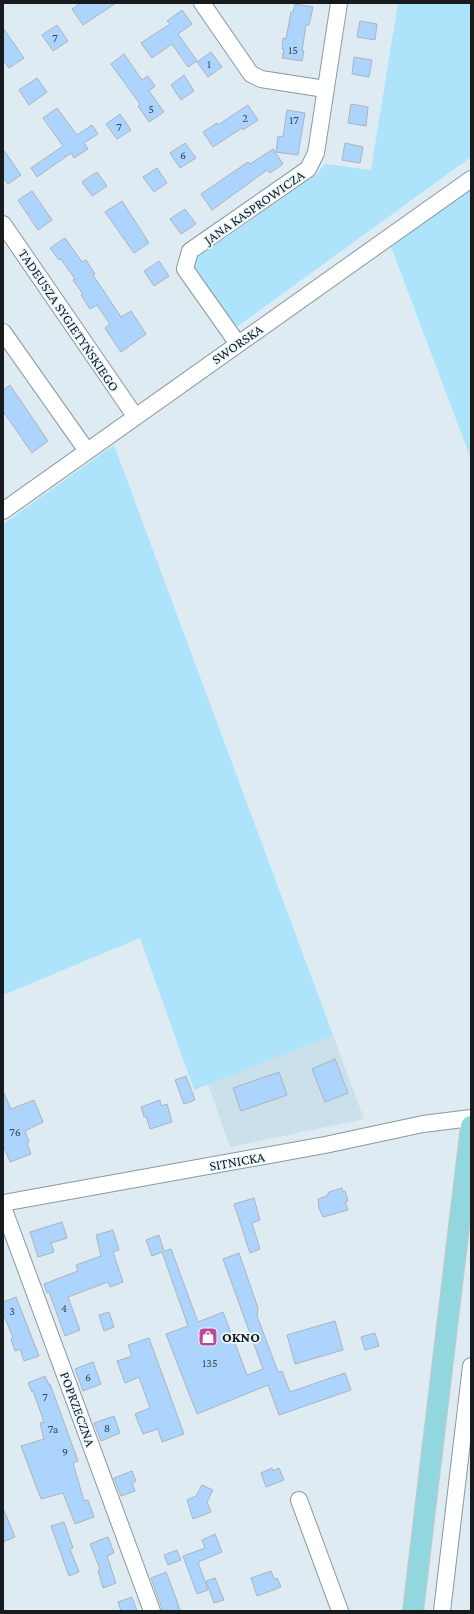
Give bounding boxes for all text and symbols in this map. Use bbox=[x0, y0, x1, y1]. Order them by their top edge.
house number: 7 bbox=[52, 31, 58, 45]
house number: 15 bbox=[288, 43, 298, 57]
house number: 1 bbox=[207, 57, 211, 71]
house number: 5 bbox=[148, 102, 154, 116]
house number: 2 bbox=[242, 111, 248, 125]
house number: 17 bbox=[289, 113, 299, 127]
house number: 7 bbox=[116, 120, 122, 134]
house number: 6 bbox=[180, 148, 186, 162]
street label: JANA KASPROWICZA bbox=[199, 166, 307, 249]
street label: TADEUSZA SYGIETYŃSKIEGO bbox=[15, 246, 123, 394]
street label: SWORSKA bbox=[209, 321, 266, 367]
house number: 76 bbox=[9, 1125, 21, 1139]
street label: SITNICKA bbox=[208, 1148, 266, 1174]
house number: 4 bbox=[61, 1301, 67, 1315]
house number: 3 bbox=[9, 1304, 15, 1318]
shop icon: OKNO bbox=[197, 1326, 219, 1348]
place label: OKNO bbox=[222, 1329, 260, 1345]
house number: 135 bbox=[202, 1356, 218, 1370]
street label: POPRZECZNA bbox=[57, 1369, 99, 1449]
house number: 6 bbox=[85, 1370, 91, 1384]
house number: 7 bbox=[42, 1390, 48, 1404]
house number: 8 bbox=[104, 1421, 110, 1435]
house number: 7a bbox=[48, 1422, 59, 1436]
house number: 9 bbox=[62, 1445, 68, 1459]

